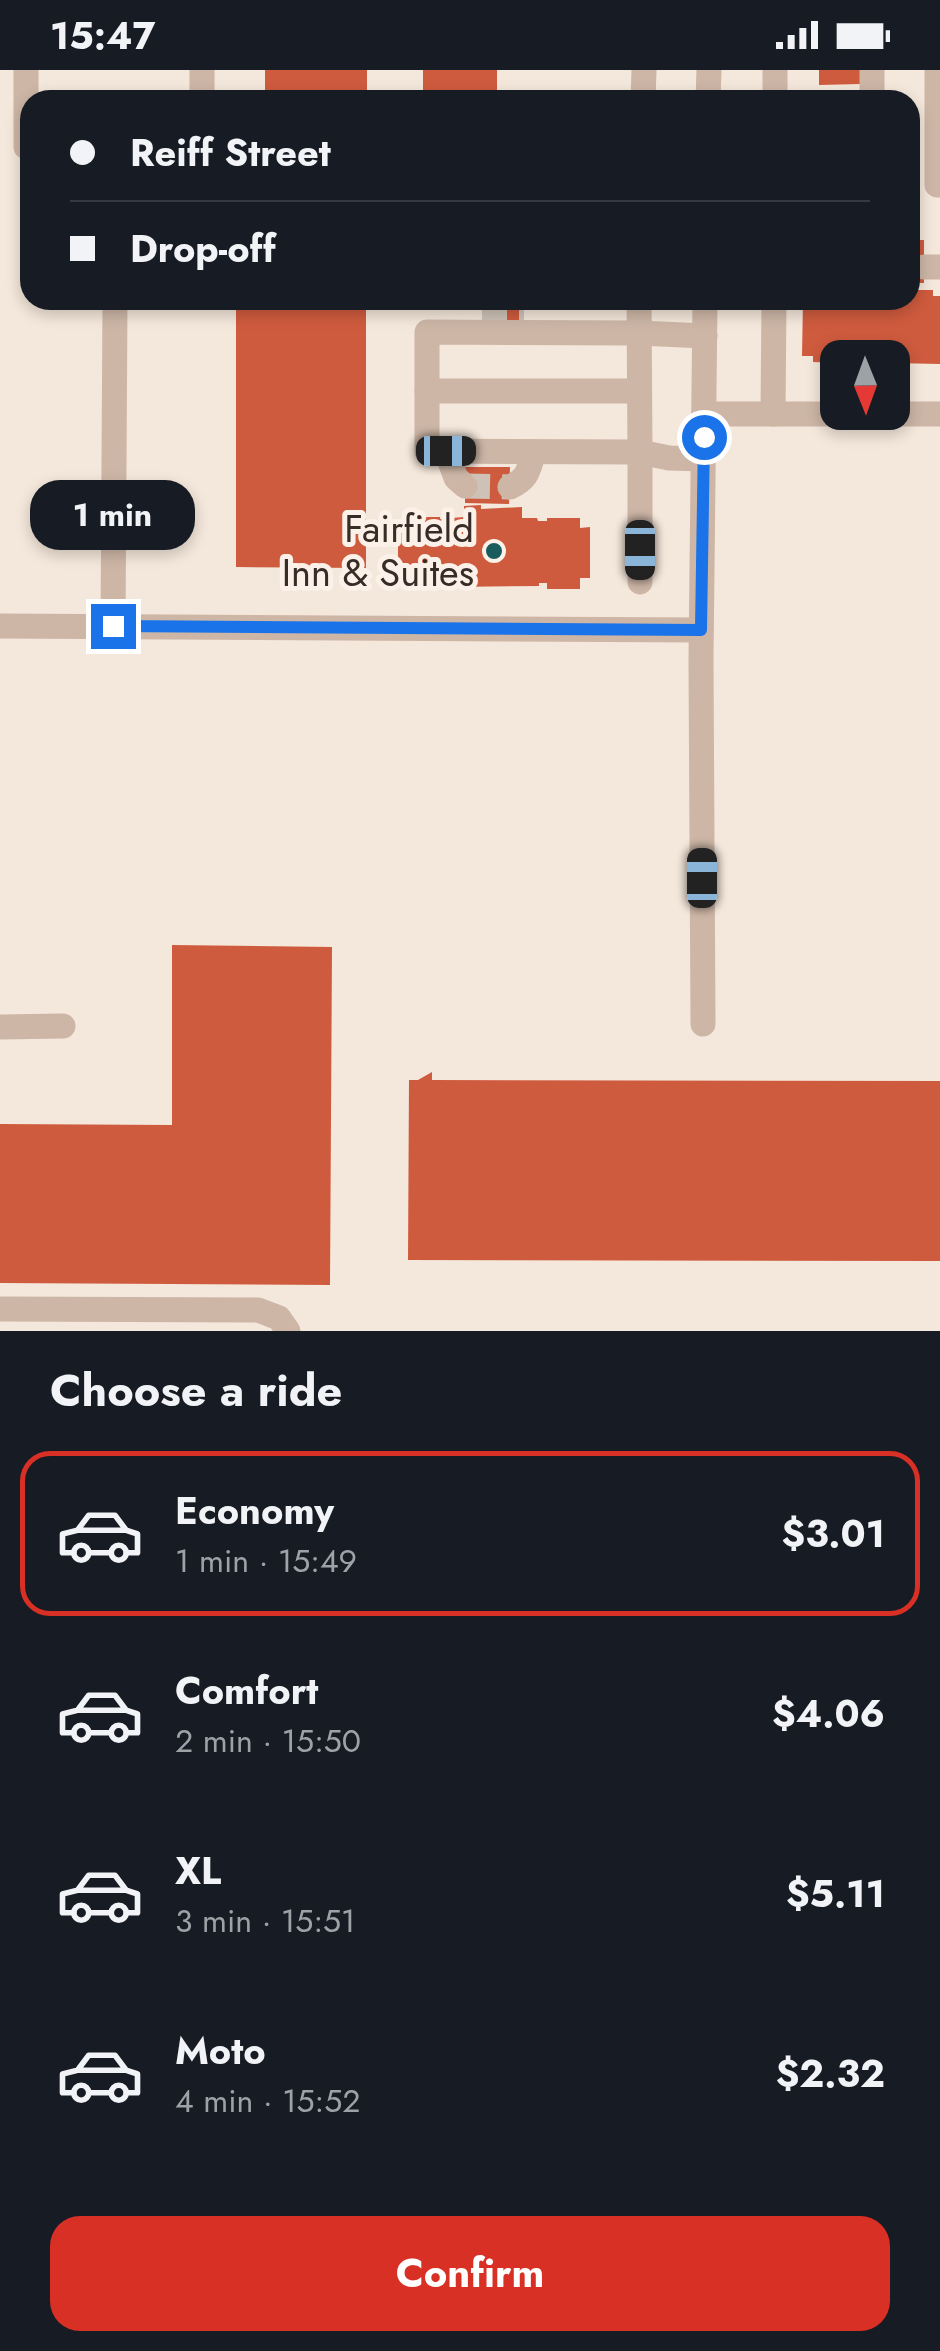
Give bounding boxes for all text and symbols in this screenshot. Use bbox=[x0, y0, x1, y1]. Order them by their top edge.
text: 15:47 bbox=[50, 8, 156, 63]
text: Reiff Street bbox=[130, 125, 331, 180]
text: Drop-off bbox=[130, 221, 276, 276]
north arrow bbox=[820, 340, 910, 430]
map controls bbox=[820, 340, 910, 430]
route start bbox=[682, 415, 727, 460]
car bbox=[416, 436, 476, 466]
callout: 1 min bbox=[31, 481, 196, 551]
text: 1 min bbox=[73, 492, 152, 538]
place label: Fairfield Inn & Suites bbox=[282, 501, 474, 600]
car bbox=[625, 520, 655, 580]
marker: Fairfield Inn & Suites bbox=[483, 540, 505, 562]
route end bbox=[91, 604, 136, 649]
car bbox=[687, 848, 717, 908]
text: Choose a ride bbox=[50, 1358, 342, 1423]
text: Economy bbox=[175, 1483, 334, 1538]
icon: car bbox=[55, 1489, 145, 1579]
text: $3.01 bbox=[782, 1506, 885, 1561]
text: 1 min · 15:49 bbox=[175, 1538, 357, 1584]
text: Comfort bbox=[175, 1663, 318, 1718]
icon: car bbox=[55, 1669, 145, 1759]
text: $4.06 bbox=[772, 1686, 885, 1741]
text: 2 min · 15:50 bbox=[175, 1718, 361, 1764]
text: XL bbox=[175, 1843, 221, 1898]
icon: car bbox=[55, 1849, 145, 1939]
text: $5.11 bbox=[786, 1866, 885, 1921]
text: 3 min · 15:51 bbox=[175, 1898, 355, 1944]
text: Moto bbox=[175, 2023, 266, 2078]
icon: car bbox=[55, 2029, 145, 2119]
text: $2.32 bbox=[776, 2046, 885, 2101]
text: 4 min · 15:52 bbox=[175, 2078, 360, 2124]
button: Confirm bbox=[50, 2216, 890, 2331]

